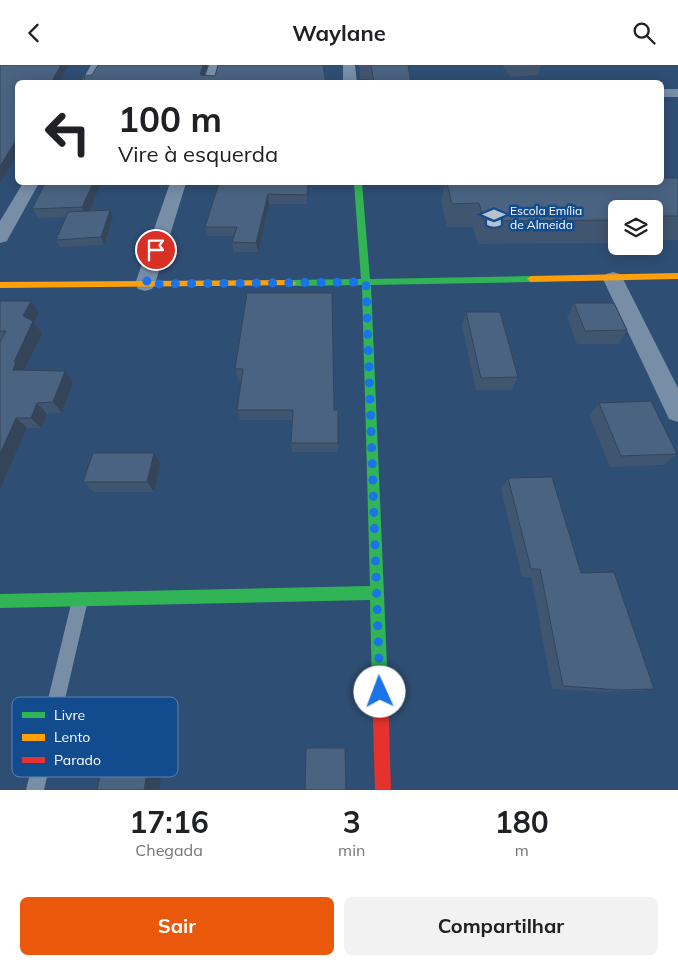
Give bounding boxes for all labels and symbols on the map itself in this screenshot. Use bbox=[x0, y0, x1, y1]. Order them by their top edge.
place label: Escola Emília de Almeida bbox=[510, 203, 582, 232]
school or university icon: Escola Emília de Almeida bbox=[481, 205, 507, 231]
pin bbox=[135, 229, 177, 271]
position arrow bbox=[353, 665, 405, 717]
legend bbox=[12, 697, 178, 777]
text: Livre bbox=[54, 706, 85, 724]
text: Lento bbox=[54, 728, 90, 746]
text: Parado bbox=[54, 751, 101, 769]

